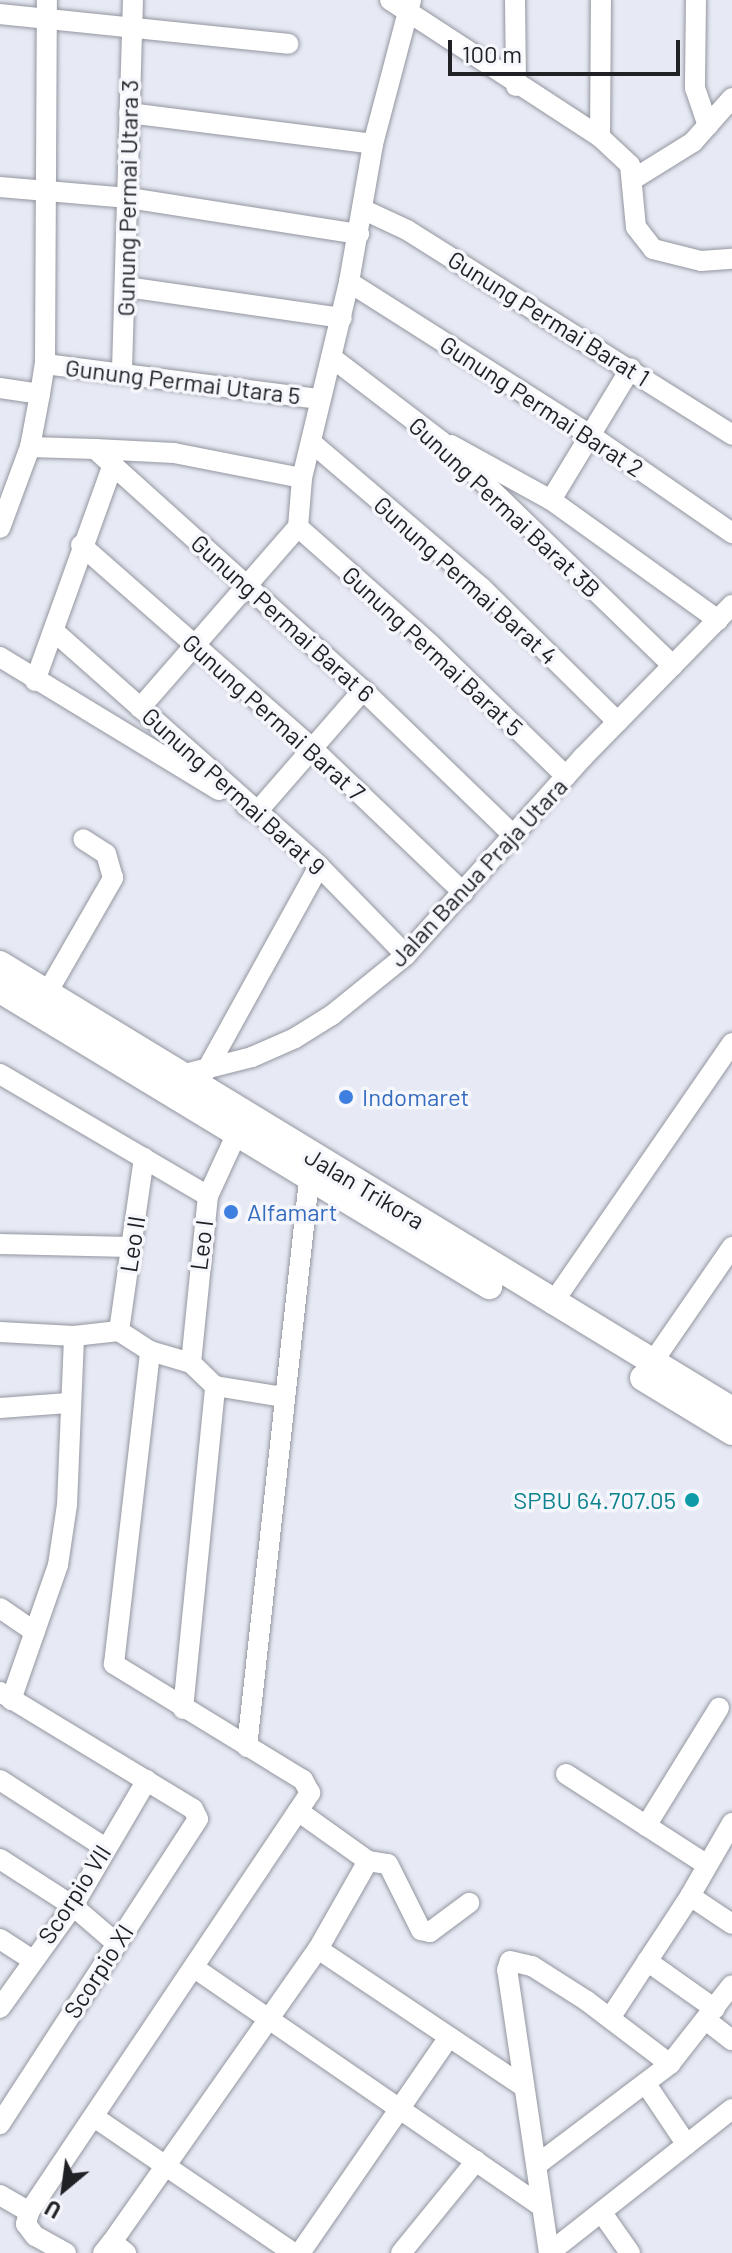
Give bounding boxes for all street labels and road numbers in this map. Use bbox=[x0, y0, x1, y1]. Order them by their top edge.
street label: Gunung Permai Utara 3 bbox=[111, 79, 143, 317]
street label: Gunung Permai Barat 1 bbox=[443, 244, 655, 392]
street label: Gunung Permai Barat 2 bbox=[435, 329, 649, 483]
street label: Gunung Permai Utara 5 bbox=[64, 352, 302, 410]
street label: Gunung Permai Barat 3B bbox=[403, 411, 607, 603]
street label: Gunung Permai Barat 4 bbox=[368, 490, 564, 670]
street label: Gunung Permai Barat 6 bbox=[186, 528, 380, 708]
street label: Gunung Permai Barat 5 bbox=[337, 560, 529, 742]
street label: Gunung Permai Barat 7 bbox=[177, 628, 371, 806]
street label: Gunung Permai Barat 9 bbox=[137, 701, 331, 881]
street label: Jalan Banua Praja Utara bbox=[383, 772, 573, 972]
street label: Jalan Trikora bbox=[300, 1141, 430, 1235]
street label: Leo II bbox=[113, 1214, 151, 1274]
street label: Leo I bbox=[184, 1218, 218, 1272]
street label: Scorpio VII bbox=[31, 1839, 117, 1949]
street label: Scorpio XI bbox=[57, 1919, 139, 2023]

